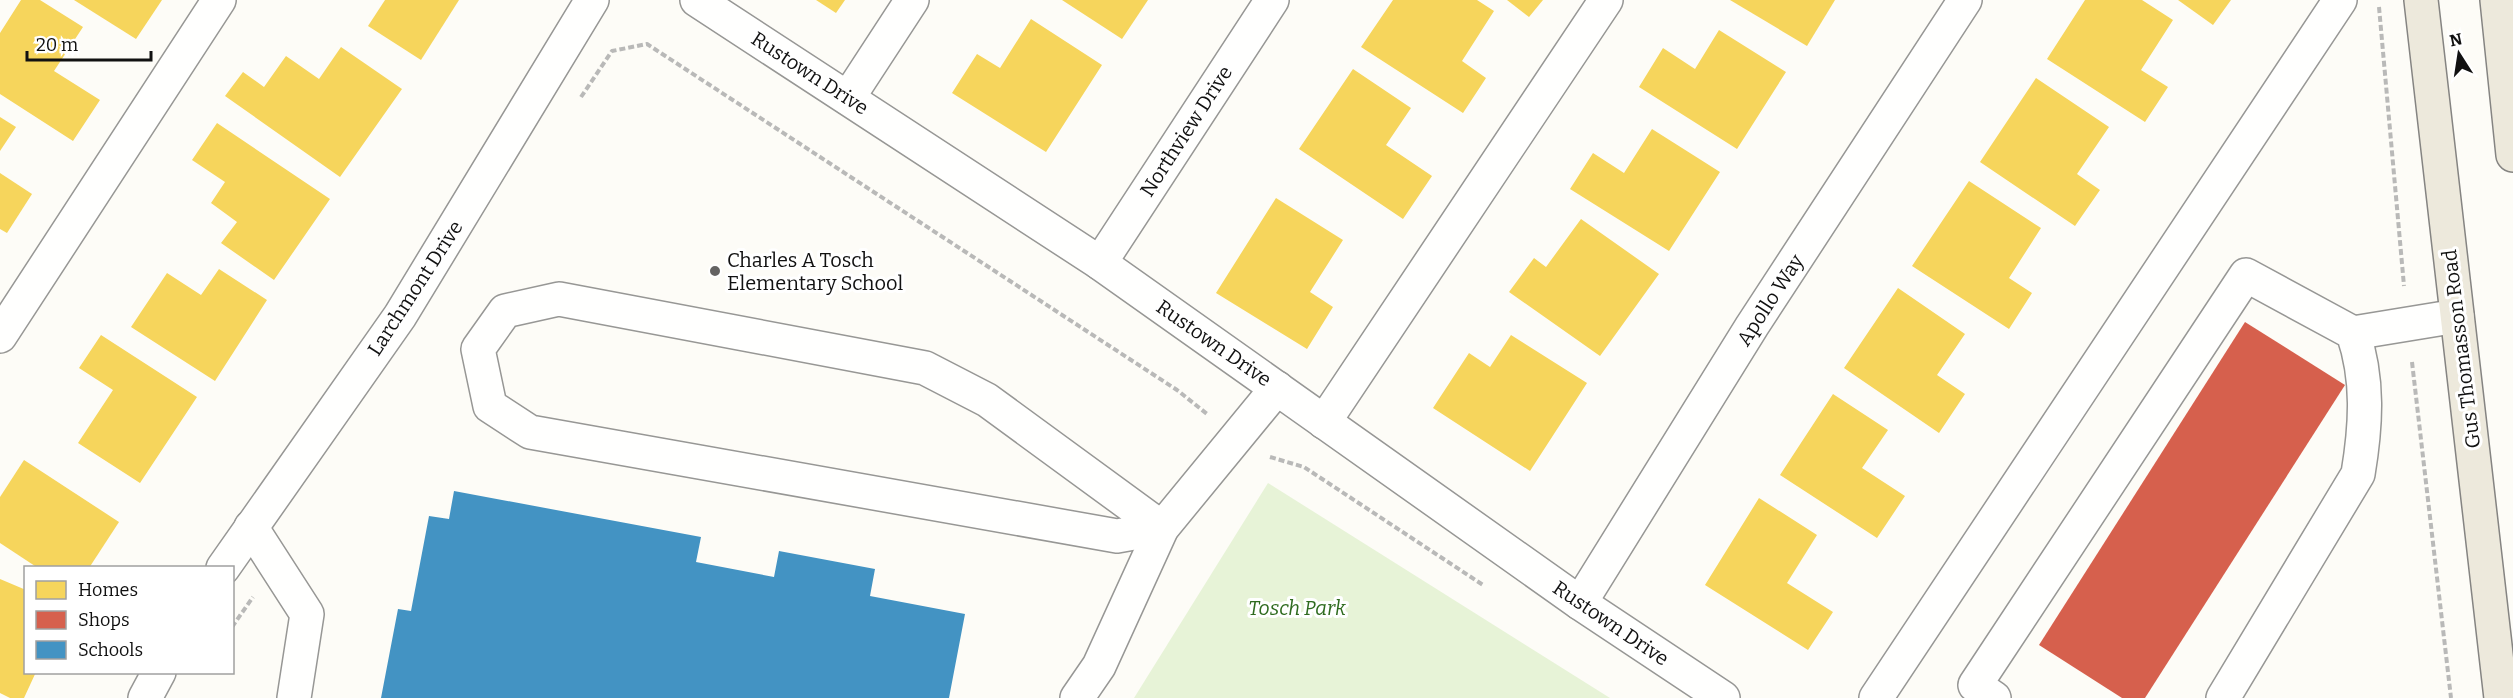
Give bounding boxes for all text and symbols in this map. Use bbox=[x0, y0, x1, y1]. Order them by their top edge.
scale bar bbox=[27, 24, 152, 62]
north arrow bbox=[2429, 24, 2489, 84]
street label: Rustown Drive bbox=[747, 26, 873, 120]
text: N bbox=[2448, 29, 2464, 50]
text: 20 m bbox=[36, 34, 78, 56]
street label: Northview Drive bbox=[1135, 61, 1237, 201]
street label: Larchmont Drive bbox=[362, 216, 468, 360]
place label: Charles A Tosch Elementary School bbox=[727, 248, 904, 295]
street label: Gus Thomasson Road bbox=[2437, 248, 2485, 450]
street label: Apollo Way bbox=[1732, 250, 1809, 350]
marker: Charles A Tosch Elementary School bbox=[708, 264, 722, 278]
street label: Rustown Drive bbox=[1152, 295, 1276, 391]
legend bbox=[24, 566, 234, 674]
street label: Rustown Drive bbox=[1548, 575, 1674, 671]
text: Homes bbox=[78, 579, 138, 601]
park label: Tosch Park bbox=[1248, 596, 1346, 620]
text: Shops bbox=[78, 609, 130, 631]
text: Schools bbox=[78, 639, 143, 661]

